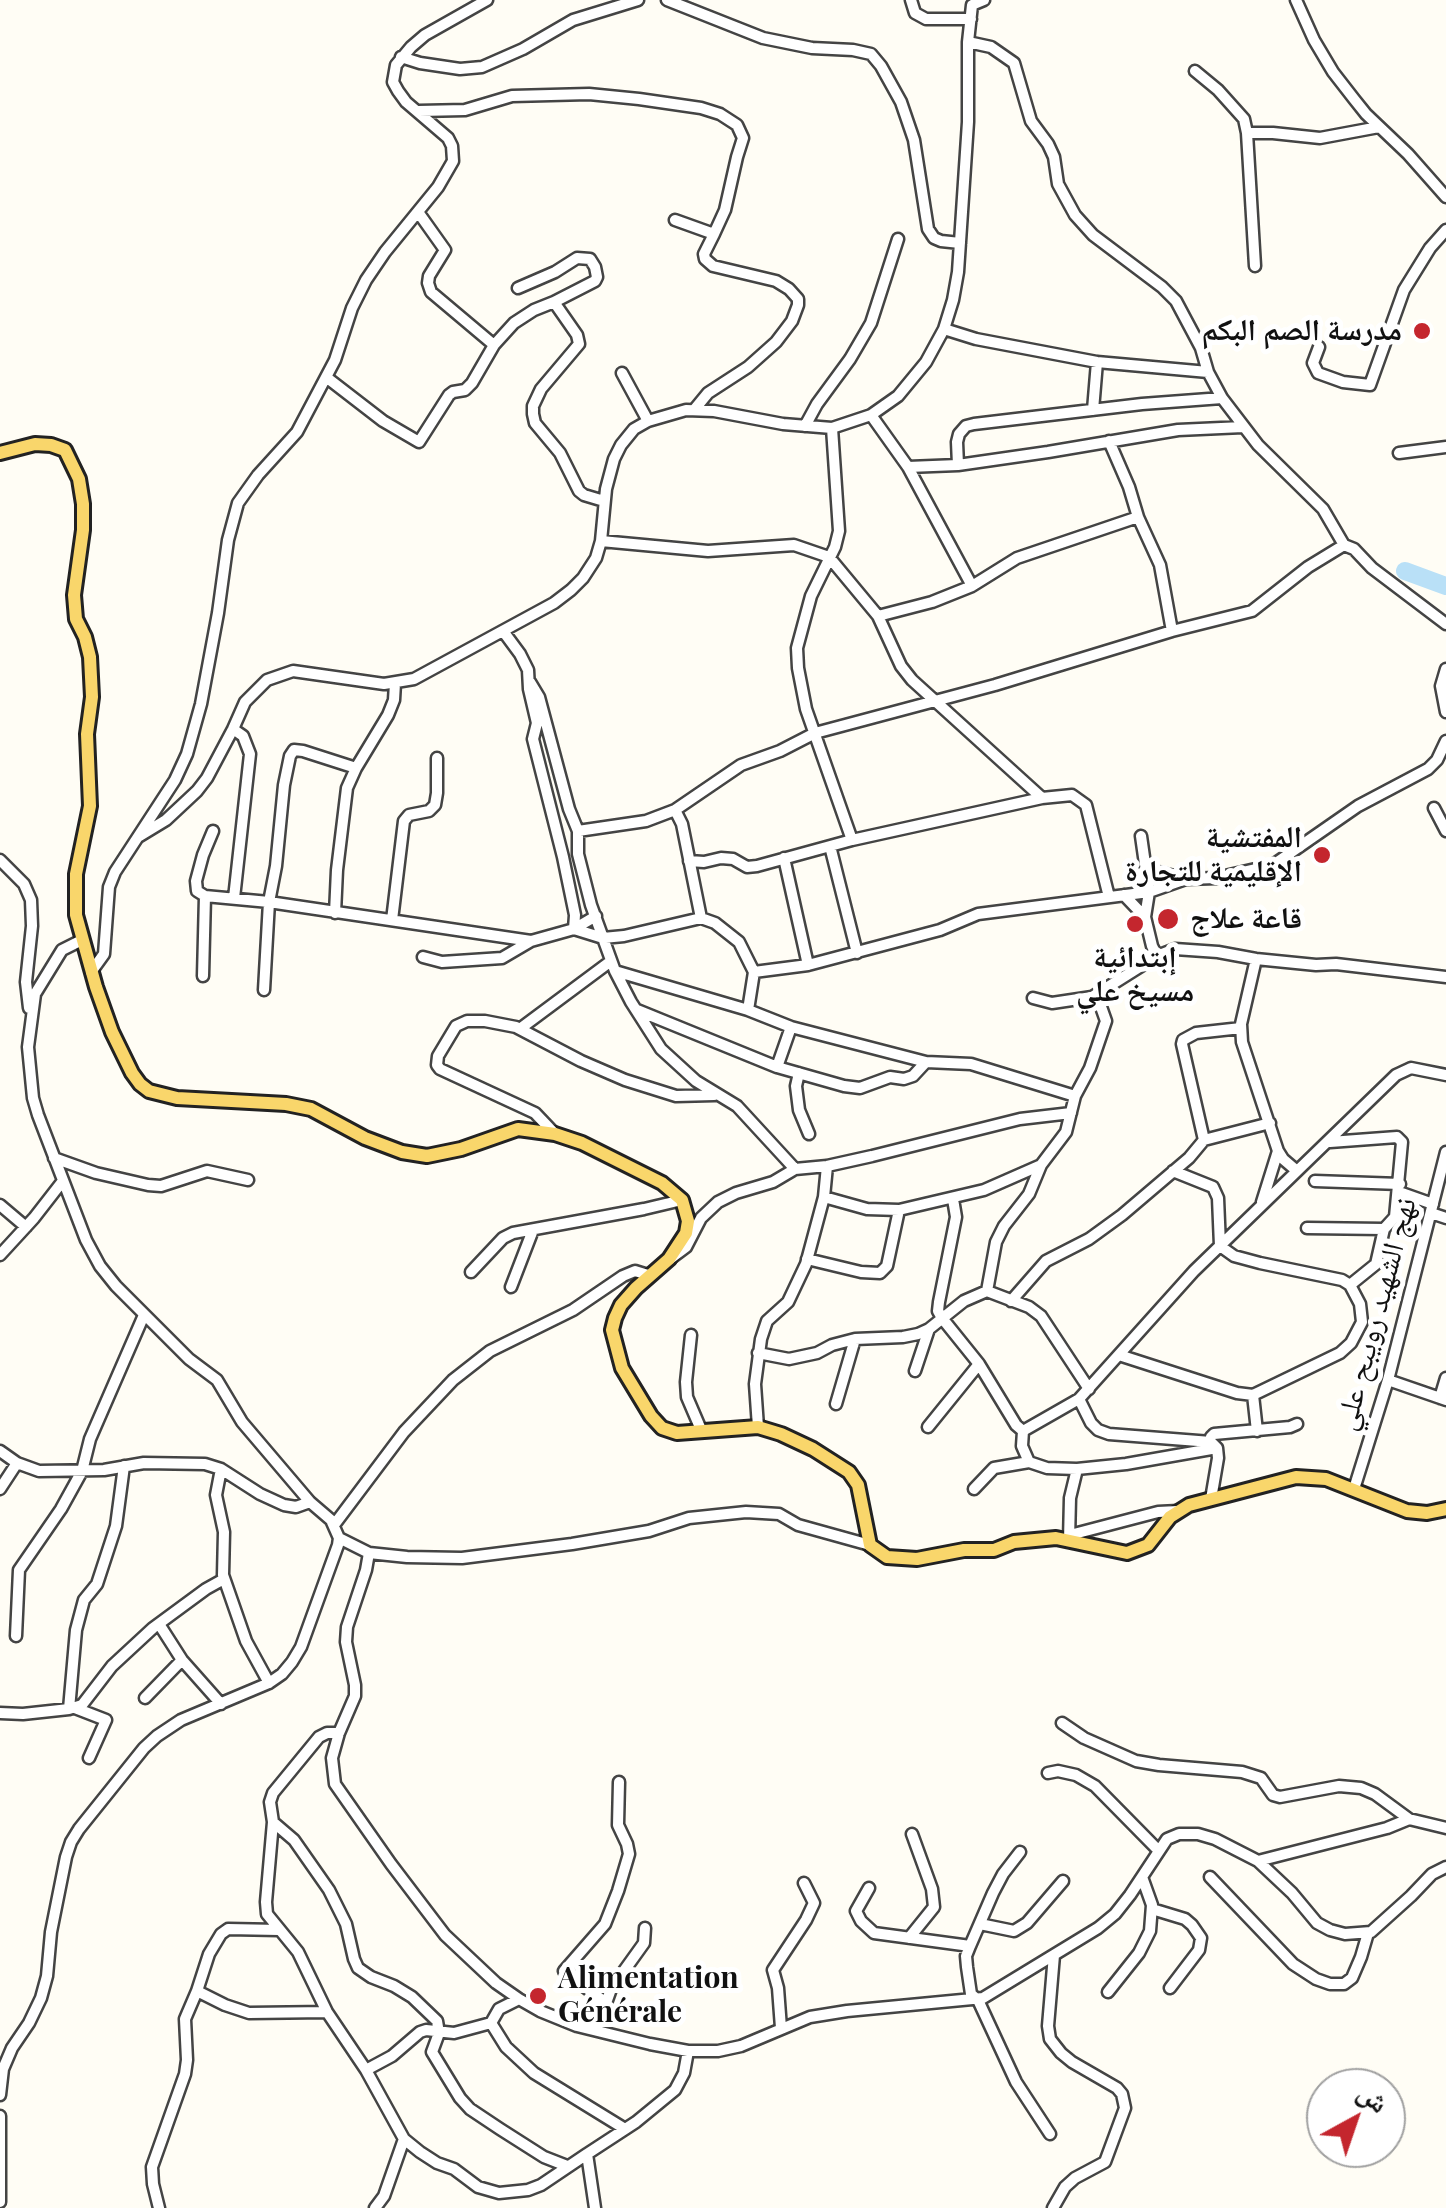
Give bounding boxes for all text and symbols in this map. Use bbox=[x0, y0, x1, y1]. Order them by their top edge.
place label: مدرسة الصم البكم bbox=[1201, 313, 1402, 349]
marker: مدرسة الصم البكم bbox=[1411, 320, 1433, 342]
place label: المفتشية الإقليمية للتجارة bbox=[1125, 820, 1302, 890]
marker: المفتشية الإقليمية للتجارة bbox=[1311, 844, 1333, 866]
place label: قاعة علاج bbox=[1190, 901, 1302, 937]
marker: قاعة علاج bbox=[1155, 906, 1181, 932]
marker: إبتدائية مسيخ علي bbox=[1124, 913, 1146, 935]
place label: إبتدائية مسيخ علي bbox=[1076, 940, 1194, 1010]
street label: نهج الشهيد رويبح علي bbox=[1328, 1194, 1424, 1434]
place label: Alimentation Générale bbox=[558, 1961, 739, 2032]
marker: Alimentation Générale bbox=[527, 1985, 549, 2007]
north arrow bbox=[1306, 2068, 1406, 2168]
text: ش bbox=[1351, 2072, 1398, 2120]

